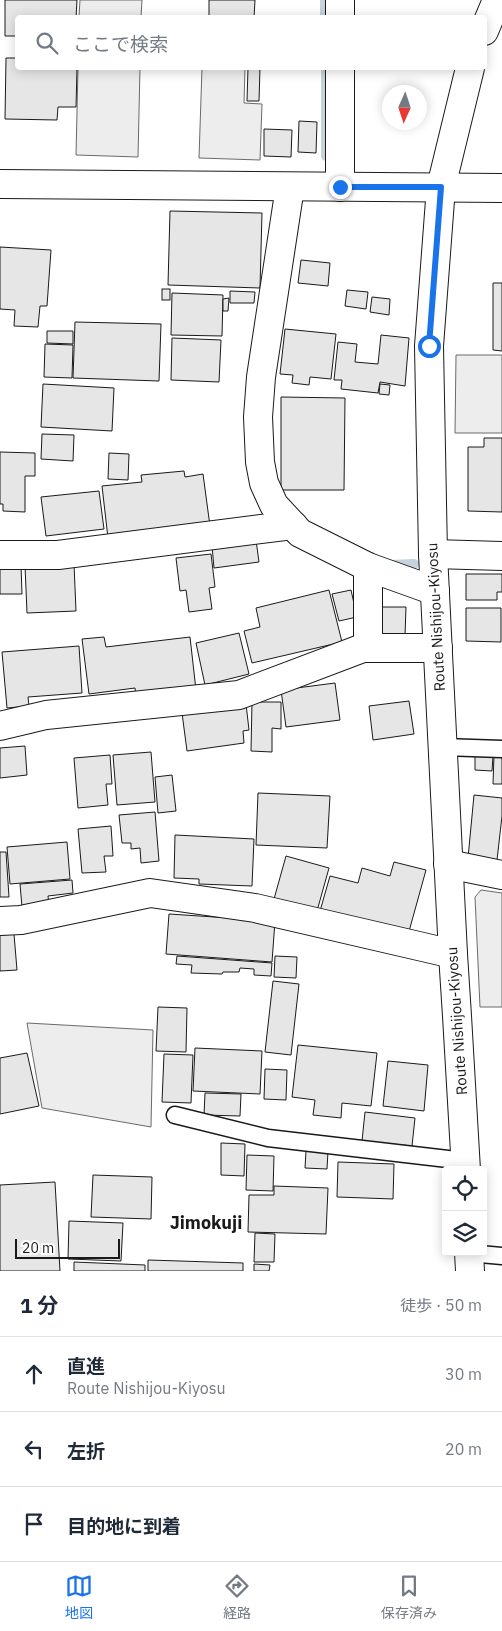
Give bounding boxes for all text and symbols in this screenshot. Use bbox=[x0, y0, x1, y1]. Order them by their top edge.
search box bbox=[15, 15, 487, 70]
icon: search bbox=[33, 29, 61, 57]
text: ここで検索 bbox=[73, 32, 168, 56]
north arrow bbox=[382, 85, 427, 130]
route end bbox=[329, 176, 352, 199]
route start bbox=[418, 335, 441, 358]
street label: Route Nishijou-Kiyosu bbox=[422, 542, 449, 692]
street label: Route Nishijou-Kiyosu bbox=[442, 946, 471, 1096]
map controls bbox=[442, 1166, 487, 1256]
button: locate bbox=[442, 1166, 487, 1211]
district label: Jimokuji bbox=[170, 1211, 242, 1234]
button: layers bbox=[442, 1211, 487, 1256]
scale bar bbox=[15, 1236, 120, 1259]
text: 20 m bbox=[22, 1239, 54, 1257]
text: 1 分 bbox=[20, 1291, 59, 1319]
text: 徒歩 · 50 m bbox=[400, 1295, 482, 1315]
text: 直進 bbox=[67, 1354, 105, 1378]
icon: ahead bbox=[20, 1360, 48, 1388]
text: 30 m bbox=[445, 1364, 482, 1384]
text: Route Nishijou-Kiyosu bbox=[67, 1378, 226, 1398]
icon: left bbox=[20, 1435, 48, 1463]
text: 左折 bbox=[67, 1439, 105, 1463]
text: 20 m bbox=[445, 1439, 482, 1459]
icon: arrive bbox=[20, 1510, 48, 1538]
text: 目的地に到着 bbox=[67, 1514, 181, 1538]
tab: 地図 bbox=[65, 1572, 93, 1622]
tab: 経路 bbox=[223, 1572, 251, 1622]
tab: 保存済み bbox=[381, 1572, 437, 1622]

